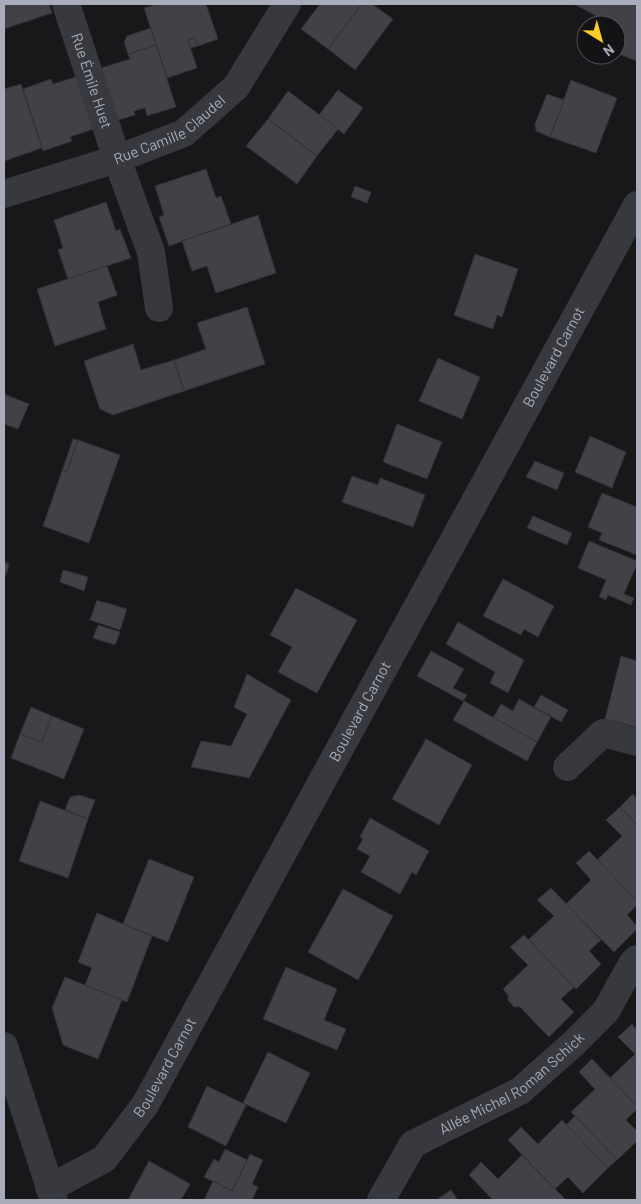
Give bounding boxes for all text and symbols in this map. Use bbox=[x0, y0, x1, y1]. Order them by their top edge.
north arrow bbox=[576, 15, 626, 65]
street label: Rue Émile Huet bbox=[68, 31, 116, 131]
text: N bbox=[600, 41, 618, 60]
street label: Rue Camille Claudel bbox=[111, 91, 229, 167]
street label: Boulevard Carnot bbox=[518, 303, 588, 410]
street label: Boulevard Carnot bbox=[325, 658, 394, 764]
street label: Boulevard Carnot bbox=[129, 1014, 199, 1121]
street label: Allée Michel Roman Schick bbox=[436, 1028, 588, 1138]

